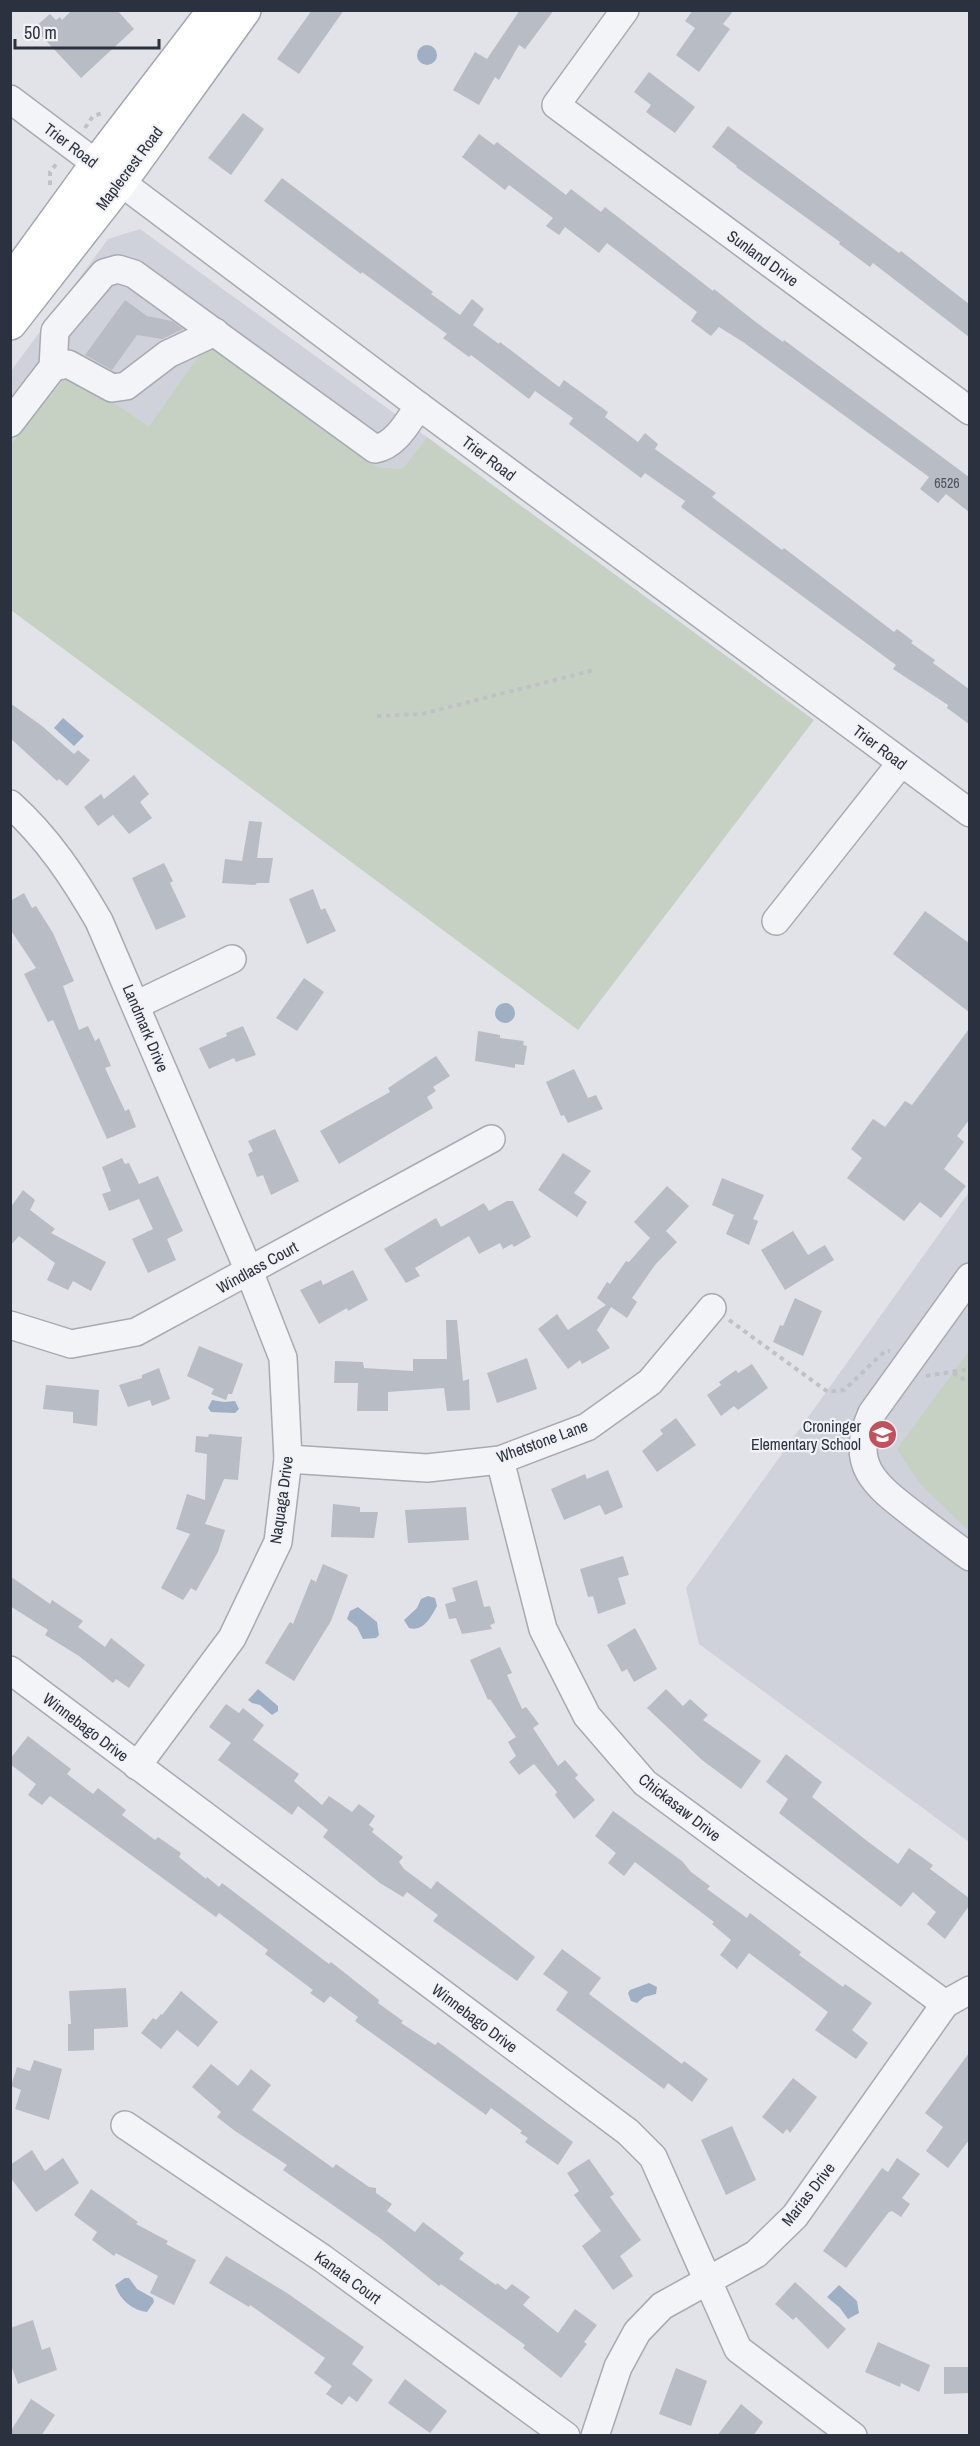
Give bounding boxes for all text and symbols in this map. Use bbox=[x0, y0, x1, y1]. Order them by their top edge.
scale bar bbox=[15, 12, 159, 50]
text: 50 m bbox=[24, 20, 57, 45]
street label: Trier Road bbox=[40, 117, 102, 173]
street label: Maplecrest Road bbox=[90, 122, 168, 214]
street label: Sunland Drive bbox=[723, 225, 803, 291]
street label: Trier Road bbox=[458, 430, 520, 486]
house number: 6526 bbox=[934, 474, 960, 492]
street label: Trier Road bbox=[849, 719, 911, 775]
street label: Landmark Drive bbox=[118, 981, 174, 1075]
street label: Windlass Court bbox=[212, 1235, 302, 1298]
street label: Whetstone Lane bbox=[493, 1414, 591, 1468]
place label: Croninger Elementary School bbox=[751, 1415, 862, 1455]
school or university icon: Croninger Elementary School bbox=[866, 1419, 898, 1451]
street label: Naquaga Drive bbox=[264, 1455, 298, 1545]
street label: Winnebago Drive bbox=[39, 1687, 133, 1767]
street label: Chickasaw Drive bbox=[634, 1768, 726, 1846]
street label: Winnebago Drive bbox=[428, 1978, 522, 2058]
street label: Marias Drive bbox=[776, 2158, 840, 2230]
street label: Kanata Court bbox=[310, 2245, 386, 2309]

